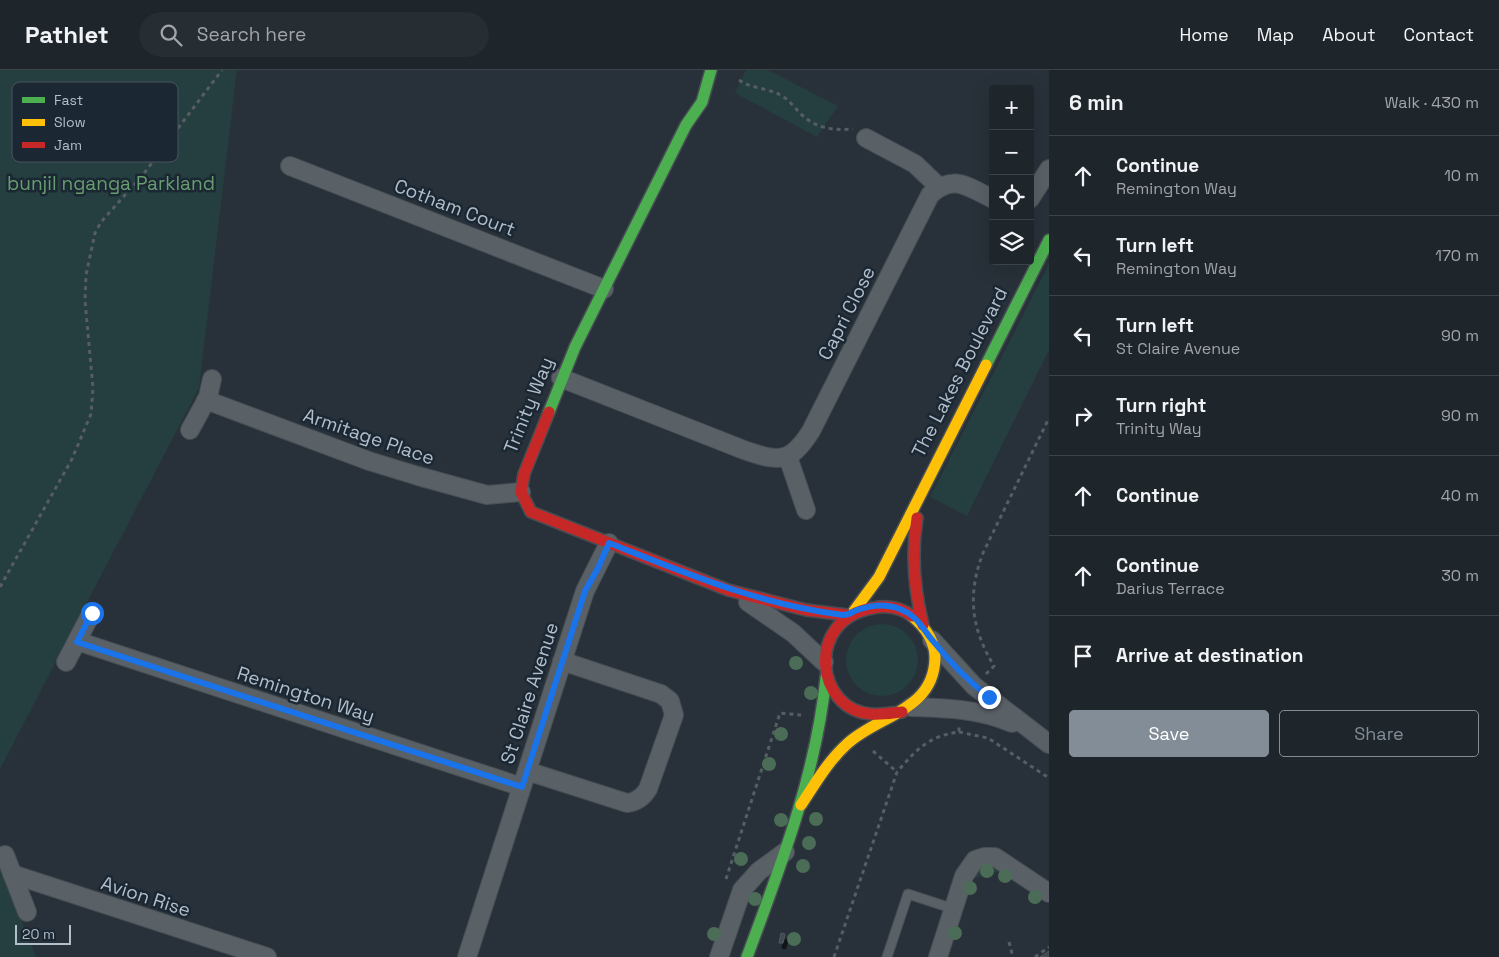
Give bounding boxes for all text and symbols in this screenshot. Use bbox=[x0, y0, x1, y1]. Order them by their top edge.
search box bbox=[139, 12, 489, 57]
text: Pathlet bbox=[25, 19, 109, 50]
icon: search bbox=[157, 21, 185, 49]
text: Search here bbox=[197, 22, 306, 47]
text: Home bbox=[1180, 23, 1229, 46]
text: Map bbox=[1257, 23, 1294, 46]
text: About bbox=[1322, 23, 1376, 46]
text: Contact bbox=[1404, 23, 1474, 46]
legend bbox=[12, 82, 178, 162]
map controls bbox=[989, 85, 1034, 265]
button: + bbox=[989, 85, 1034, 130]
text: 6 min bbox=[1069, 89, 1124, 116]
text: Fast bbox=[54, 91, 83, 109]
text: Walk · 430 m bbox=[1384, 92, 1479, 113]
text: Slow bbox=[54, 113, 86, 131]
button: − bbox=[989, 130, 1034, 175]
text: Jam bbox=[54, 136, 82, 154]
text: Continue bbox=[1116, 153, 1199, 178]
icon: ahead bbox=[1069, 162, 1097, 190]
text: 10 m bbox=[1444, 165, 1479, 186]
park label: bunjil nganga Parkland bbox=[7, 171, 215, 196]
street label: Cotham Court bbox=[391, 173, 519, 242]
button: locate bbox=[989, 175, 1034, 220]
text: Remington Way bbox=[1116, 178, 1237, 199]
button: layers bbox=[989, 220, 1034, 265]
text: Turn left bbox=[1116, 233, 1194, 258]
icon: left bbox=[1069, 242, 1097, 270]
text: 170 m bbox=[1435, 245, 1479, 266]
text: Remington Way bbox=[1116, 258, 1237, 279]
street label: Capri Close bbox=[812, 262, 881, 364]
street label: The Lakes Boulevard bbox=[906, 283, 1013, 461]
text: Turn left bbox=[1116, 313, 1194, 338]
icon: left bbox=[1069, 322, 1097, 350]
text: 90 m bbox=[1441, 325, 1479, 346]
text: St Claire Avenue bbox=[1116, 338, 1240, 359]
street label: Trinity Way bbox=[498, 353, 559, 457]
text: Turn right bbox=[1116, 393, 1206, 418]
street label: Armitage Place bbox=[300, 402, 438, 471]
icon: right bbox=[1069, 402, 1097, 430]
text: 90 m bbox=[1441, 405, 1479, 426]
text: Trinity Way bbox=[1116, 418, 1202, 439]
icon: ahead bbox=[1069, 482, 1097, 510]
text: Continue bbox=[1116, 483, 1199, 508]
text: 40 m bbox=[1441, 485, 1479, 506]
text: Continue bbox=[1116, 553, 1199, 578]
icon: ahead bbox=[1069, 562, 1097, 590]
text: 30 m bbox=[1441, 565, 1479, 586]
text: Darius Terrace bbox=[1116, 578, 1225, 599]
route start bbox=[81, 602, 104, 625]
street label: St Claire Avenue bbox=[495, 619, 564, 767]
icon: arrive bbox=[1069, 642, 1097, 670]
text: Arrive at destination bbox=[1116, 643, 1304, 668]
street label: Remington Way bbox=[234, 660, 378, 729]
route end bbox=[978, 686, 1001, 709]
button: Save bbox=[1069, 710, 1269, 757]
button: Share bbox=[1279, 710, 1479, 757]
street label: Avion Rise bbox=[98, 870, 194, 923]
scale bar bbox=[15, 922, 71, 945]
text: 20 m bbox=[22, 925, 55, 943]

